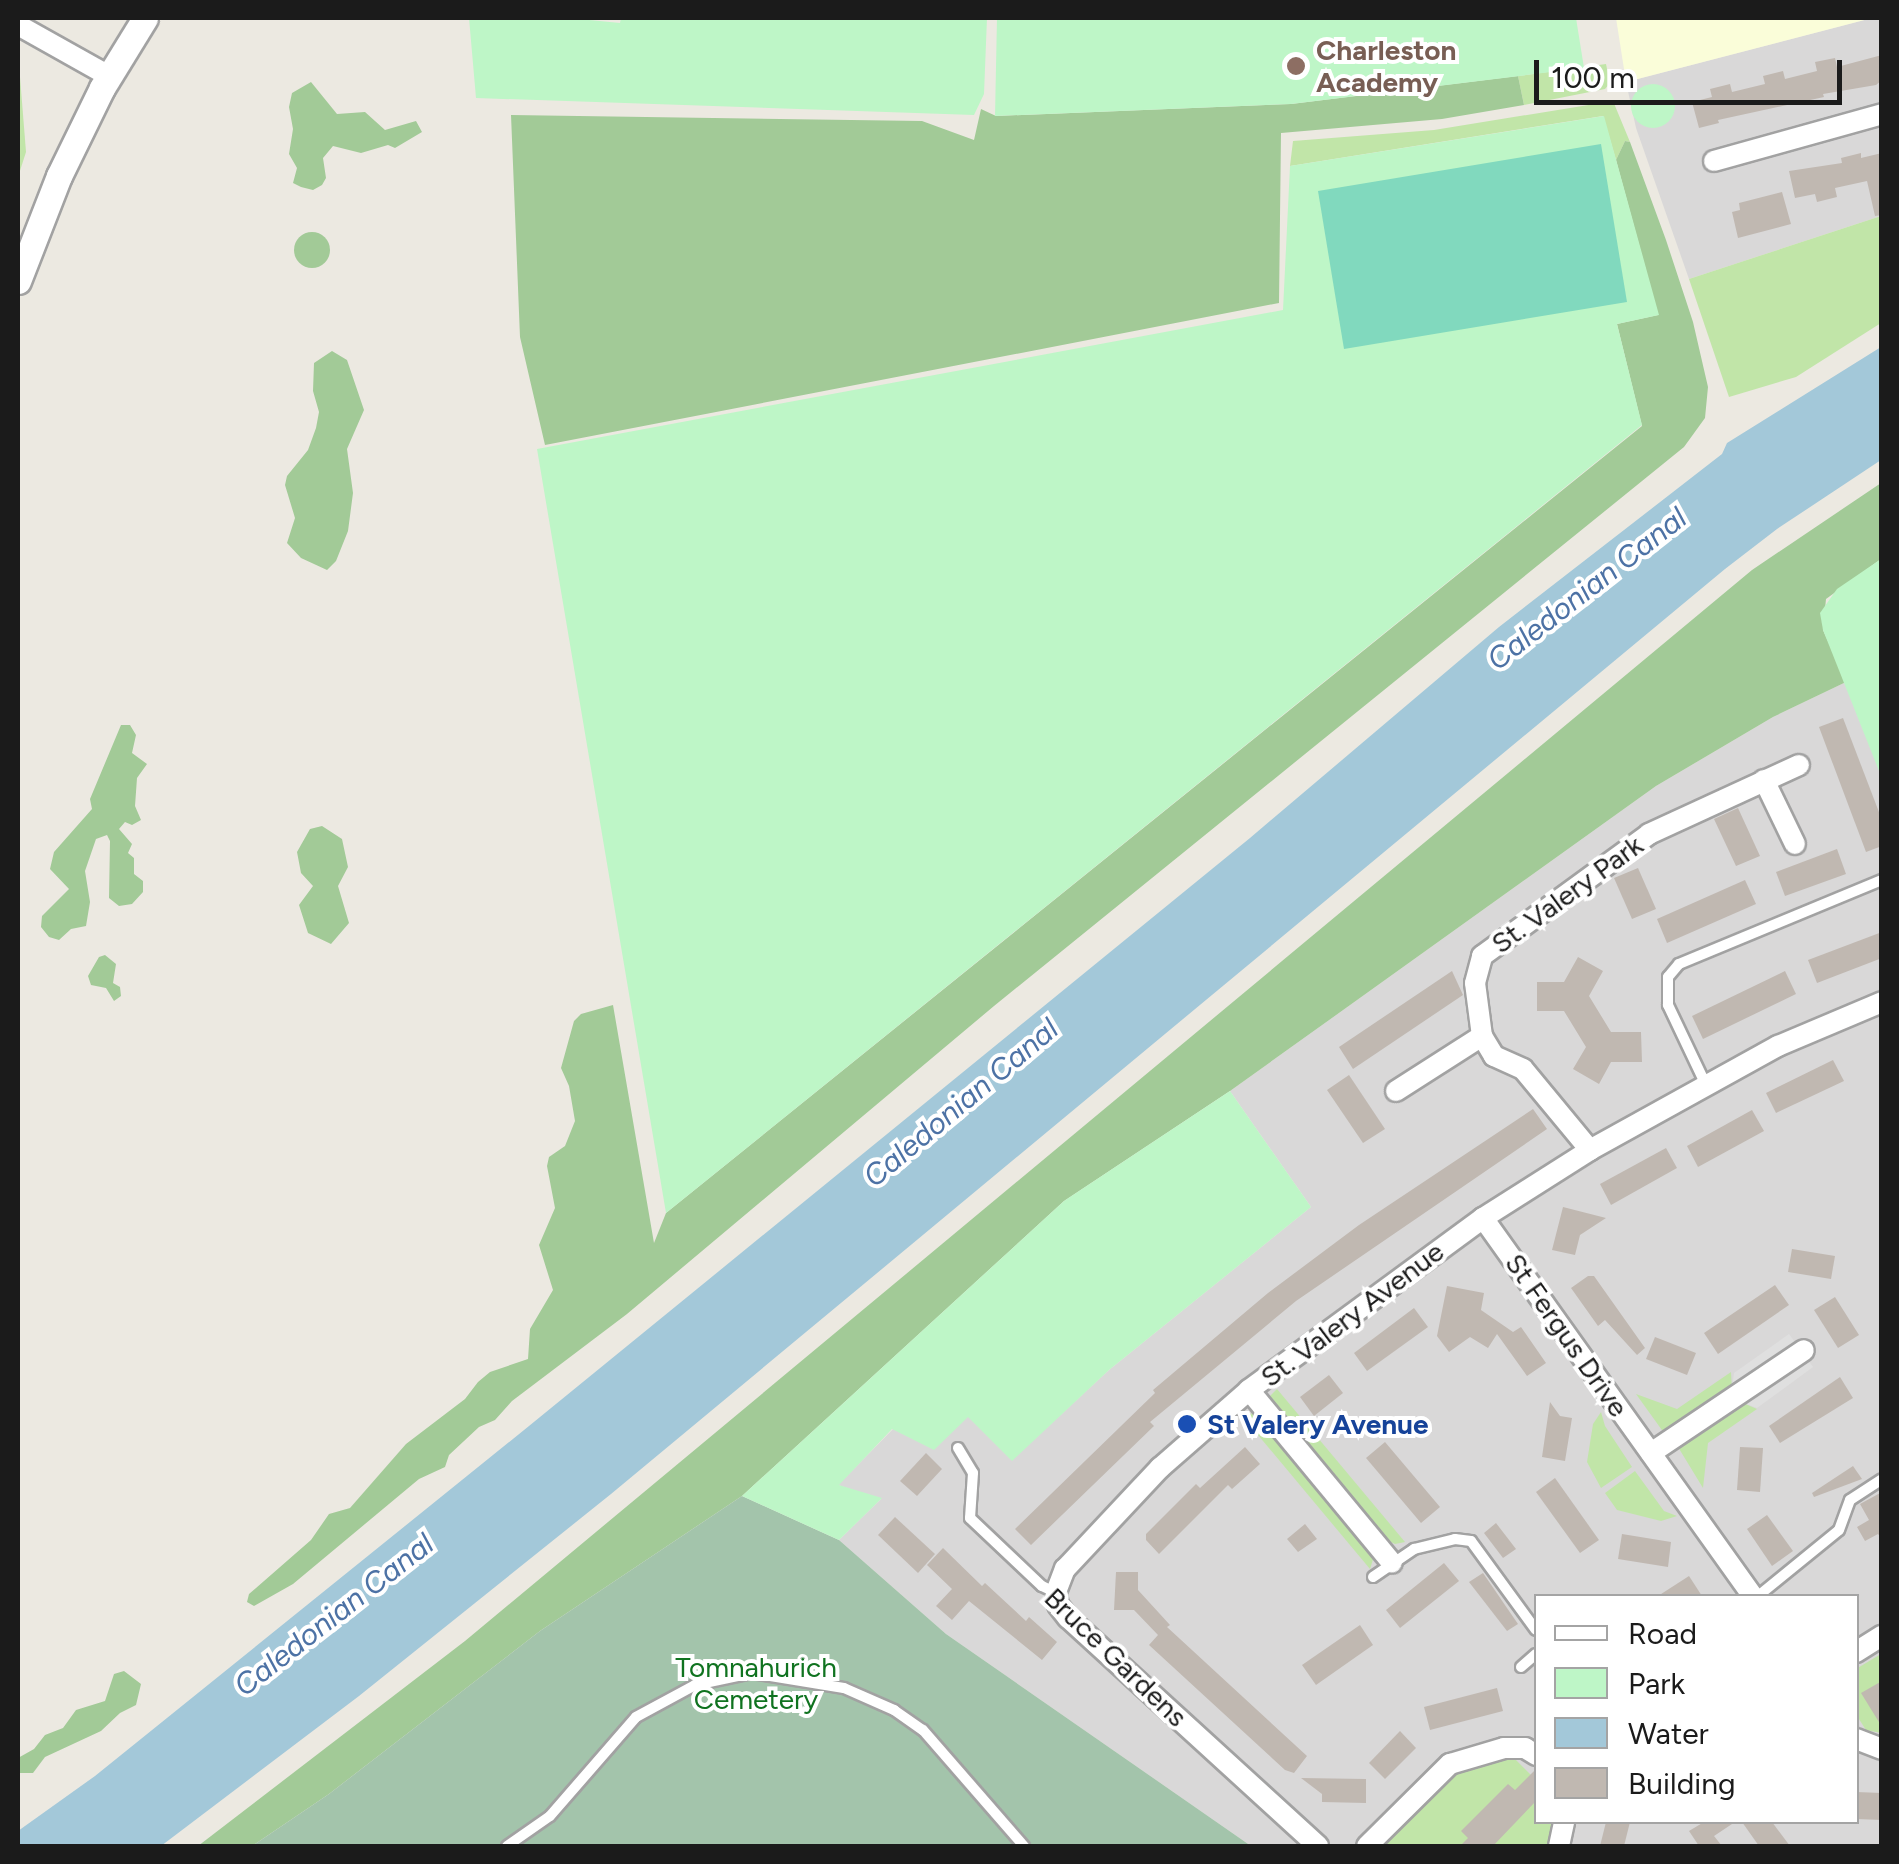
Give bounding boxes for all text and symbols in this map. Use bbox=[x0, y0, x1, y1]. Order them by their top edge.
place label: Charleston Academy bbox=[1316, 33, 1456, 99]
scale bar bbox=[1539, 40, 1846, 102]
marker: Charleston Academy bbox=[1285, 55, 1307, 77]
text: 100 m bbox=[1551, 59, 1635, 96]
water label: Caledonian Canal bbox=[1480, 500, 1694, 678]
street label: St. Valery Park bbox=[1485, 828, 1649, 960]
water label: Caledonian Canal bbox=[856, 1011, 1066, 1195]
street label: St. Valery Avenue bbox=[1254, 1234, 1450, 1394]
street label: St Fergus Drive bbox=[1498, 1247, 1636, 1423]
place label: St Valery Avenue bbox=[1207, 1407, 1429, 1441]
marker: St Valery Avenue bbox=[1176, 1413, 1198, 1435]
water label: Caledonian Canal bbox=[227, 1526, 441, 1704]
street label: Bruce Gardens bbox=[1038, 1581, 1194, 1733]
legend bbox=[1534, 1594, 1859, 1824]
text: Road bbox=[1628, 1615, 1697, 1652]
park label: Tomnahurich Cemetery bbox=[675, 1650, 837, 1716]
text: Park bbox=[1628, 1665, 1685, 1702]
text: Water bbox=[1628, 1715, 1709, 1752]
text: Building bbox=[1628, 1765, 1736, 1802]

